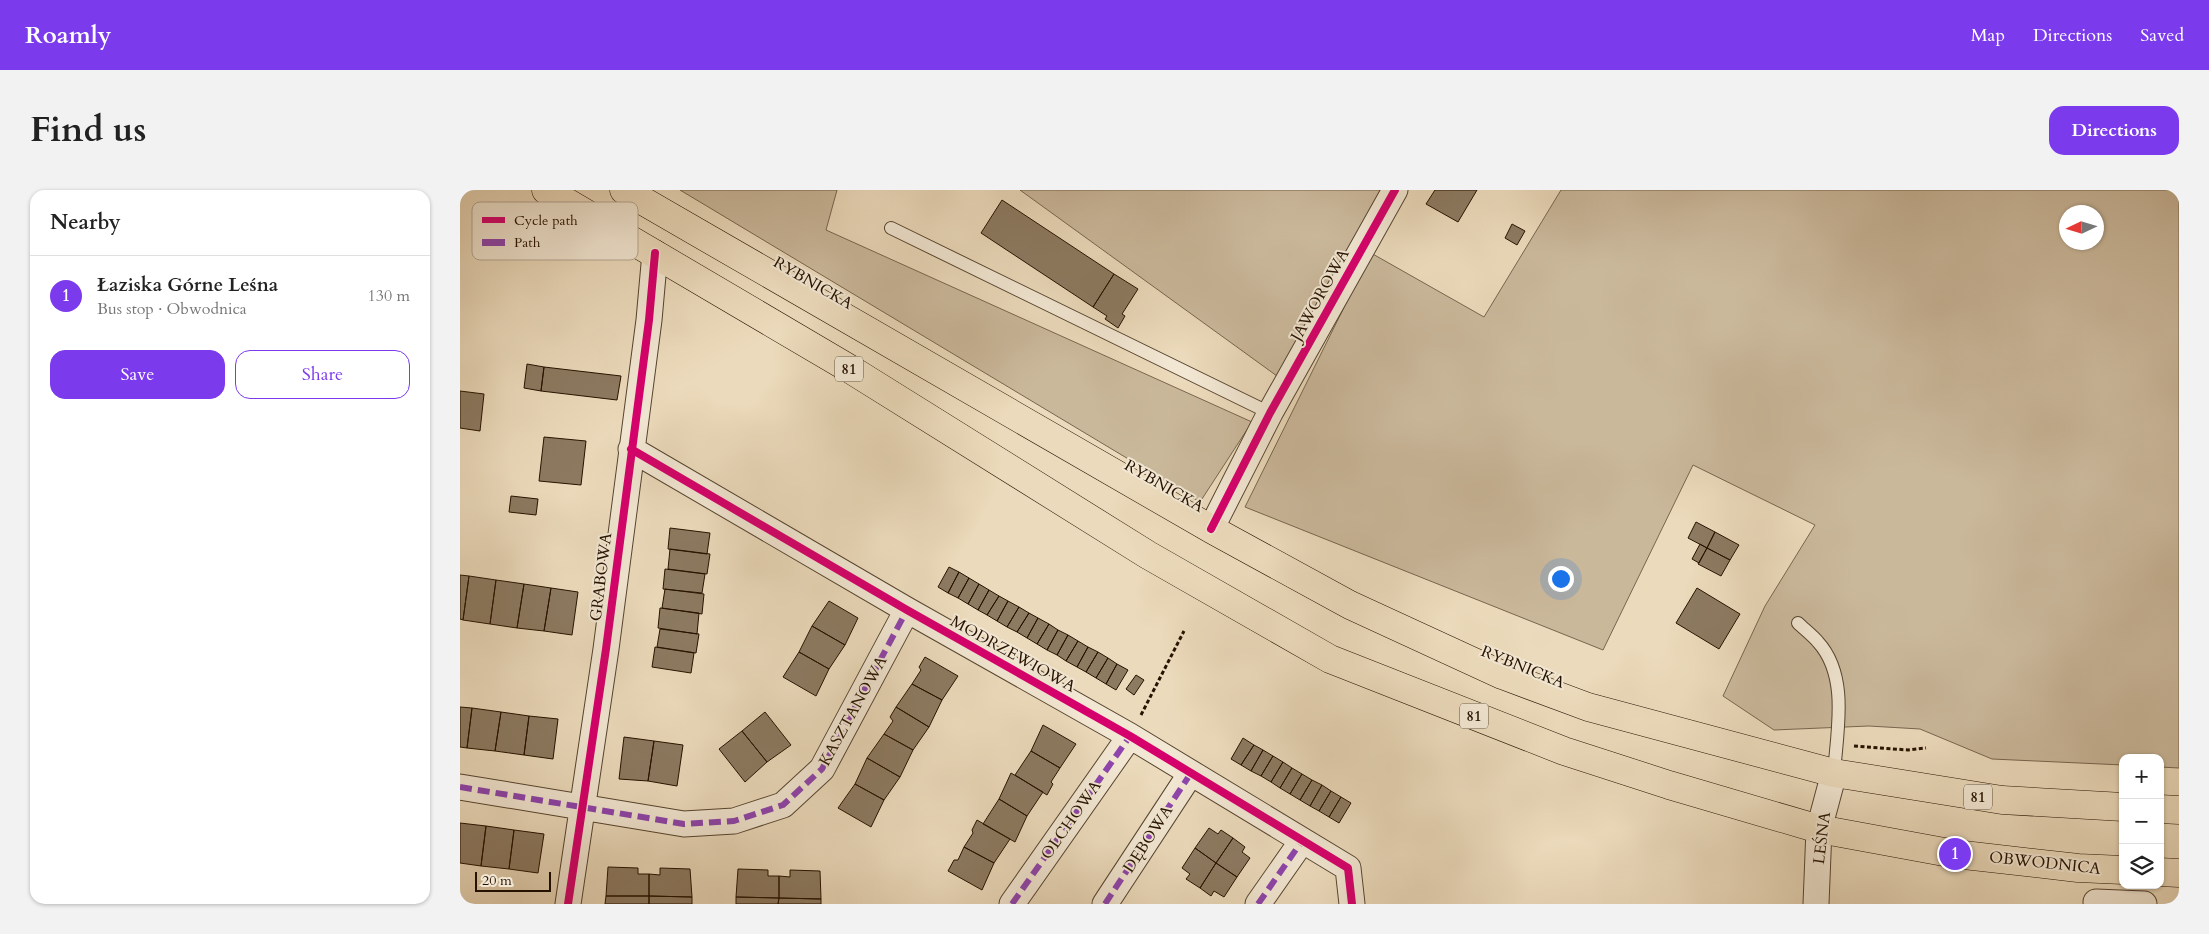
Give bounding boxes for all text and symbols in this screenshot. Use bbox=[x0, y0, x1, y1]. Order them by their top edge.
text: Roamly bbox=[25, 19, 111, 52]
text: Map bbox=[1971, 23, 2005, 48]
text: Directions bbox=[2033, 23, 2112, 48]
text: Saved bbox=[2140, 23, 2184, 48]
text: Find us bbox=[30, 106, 146, 154]
button: Directions bbox=[2049, 106, 2179, 155]
legend bbox=[472, 202, 638, 260]
north arrow bbox=[2059, 205, 2104, 250]
text: Nearby bbox=[50, 208, 121, 237]
text: Cycle path bbox=[514, 211, 578, 230]
text: Path bbox=[514, 233, 541, 252]
street label: JAWOROWA bbox=[1285, 244, 1355, 347]
street label: RYBNICKA bbox=[769, 251, 857, 315]
text: Łaziska Górne Leśna bbox=[97, 272, 278, 298]
text: 1 bbox=[62, 285, 70, 307]
text: 130 m bbox=[368, 285, 410, 307]
text: Bus stop · Obwodnica bbox=[97, 298, 247, 320]
button: Save bbox=[50, 350, 225, 399]
button: Share bbox=[235, 350, 410, 399]
road number: 81 bbox=[835, 356, 863, 382]
street label: RYBNICKA bbox=[1120, 454, 1208, 518]
street label: GRABOWA bbox=[585, 531, 617, 622]
your location bbox=[1548, 566, 1574, 592]
street label: MODRZEWIOWA bbox=[946, 610, 1080, 698]
street label: RYBNICKA bbox=[1478, 640, 1569, 694]
street label: KASZTANOWA bbox=[814, 652, 893, 770]
road number: 81 bbox=[1460, 704, 1488, 728]
map controls bbox=[2119, 754, 2164, 889]
button: + bbox=[2119, 754, 2164, 799]
street label: OLCHOWA bbox=[1036, 776, 1107, 864]
road number: 81 bbox=[1964, 784, 1992, 810]
button: − bbox=[2119, 799, 2164, 844]
street label: DĘBOWA bbox=[1118, 800, 1178, 877]
street label: LEŚNA bbox=[1808, 810, 1836, 865]
pin: 1 bbox=[1939, 835, 1971, 873]
button: layers bbox=[2119, 844, 2164, 889]
street label: OBWODNICA bbox=[1988, 846, 2102, 880]
scale bar bbox=[475, 869, 551, 892]
text: 20 m bbox=[482, 871, 512, 890]

